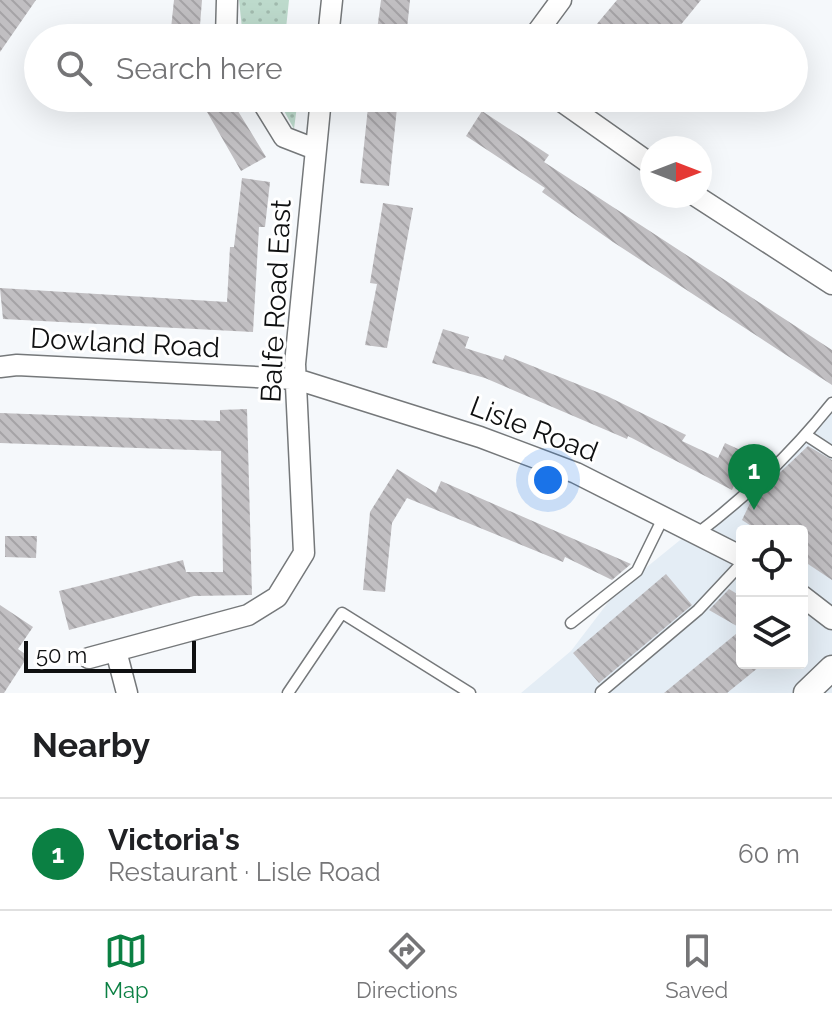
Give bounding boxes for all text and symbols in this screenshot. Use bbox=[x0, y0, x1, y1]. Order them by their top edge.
search box bbox=[24, 24, 808, 112]
icon: search bbox=[52, 46, 96, 90]
text: Search here bbox=[116, 51, 283, 86]
north arrow bbox=[640, 136, 712, 208]
street label: Balfe Road East bbox=[254, 198, 298, 403]
street label: Dowland Road bbox=[29, 322, 221, 364]
street label: Lisle Road bbox=[465, 390, 603, 468]
pin: 1 bbox=[728, 444, 780, 510]
your location bbox=[528, 460, 568, 500]
map controls bbox=[736, 525, 808, 669]
button: locate bbox=[736, 525, 808, 597]
button: layers bbox=[736, 597, 808, 669]
scale bar bbox=[24, 637, 196, 673]
text: 50 m bbox=[36, 642, 87, 668]
text: Nearby bbox=[32, 725, 150, 765]
text: Victoria's bbox=[108, 822, 240, 857]
text: 1 bbox=[52, 839, 64, 869]
text: 60 m bbox=[738, 839, 800, 869]
text: Restaurant · Lisle Road bbox=[108, 857, 381, 887]
tab: Map bbox=[104, 929, 149, 1003]
tab: Directions bbox=[356, 929, 458, 1003]
tab: Saved bbox=[665, 929, 728, 1003]

